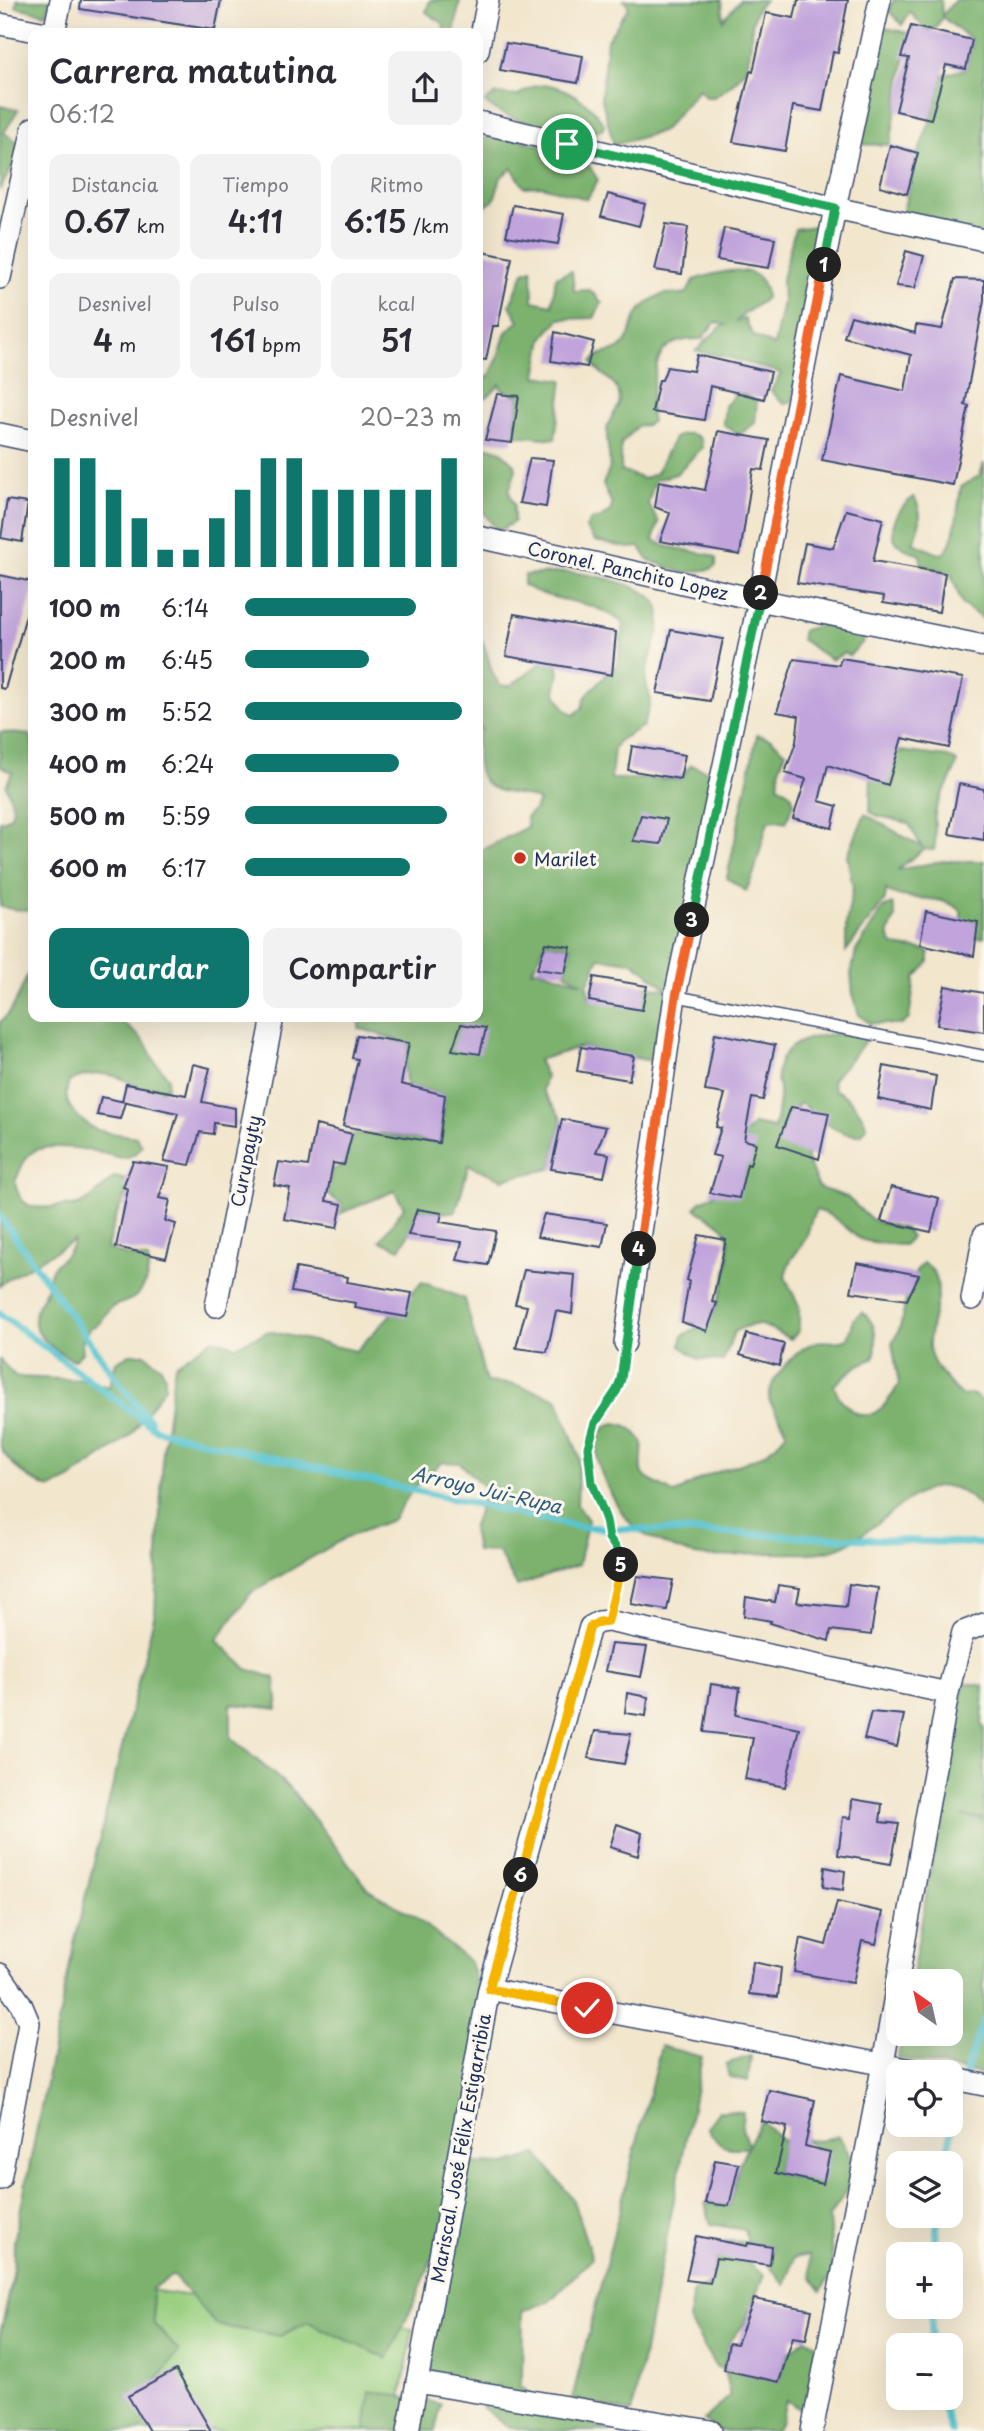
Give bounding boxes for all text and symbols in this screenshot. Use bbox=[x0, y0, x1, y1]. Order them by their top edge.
text: Carrera matutina bbox=[49, 46, 337, 94]
button: share bbox=[388, 51, 462, 125]
text: 06:12 bbox=[49, 96, 115, 131]
pin bbox=[537, 114, 597, 174]
icon: arrive bbox=[548, 125, 586, 163]
text: Distancia bbox=[71, 170, 158, 198]
text: Tiempo bbox=[222, 170, 289, 198]
text: Ritmo bbox=[370, 170, 423, 198]
text: 0.67 bbox=[64, 198, 130, 243]
text: 4:11 bbox=[228, 198, 283, 243]
text: 6:15 bbox=[344, 198, 407, 243]
text: km bbox=[130, 211, 165, 239]
text: /km bbox=[407, 211, 449, 239]
pin: 1 bbox=[806, 247, 842, 282]
text: 1 bbox=[819, 250, 828, 278]
text: Desnivel bbox=[77, 289, 152, 317]
text: Pulso bbox=[232, 289, 279, 317]
text: kcal bbox=[378, 289, 415, 317]
text: 4 bbox=[93, 317, 113, 362]
text: 161 bbox=[210, 317, 256, 362]
text: 51 bbox=[380, 317, 413, 362]
text: m bbox=[113, 330, 136, 358]
text: bpm bbox=[256, 330, 301, 358]
text: Desnivel bbox=[49, 399, 139, 434]
text: 20–23 m bbox=[360, 399, 462, 434]
street label: Coronel. Panchito Lopez bbox=[525, 534, 731, 606]
pin: 2 bbox=[744, 576, 778, 610]
text: 2 bbox=[754, 578, 767, 606]
text: 100 m bbox=[49, 590, 121, 625]
text: 6:14 bbox=[161, 590, 209, 625]
text: 200 m bbox=[49, 642, 126, 677]
text: 6:45 bbox=[161, 642, 213, 677]
text: 300 m bbox=[49, 694, 127, 729]
text: 5:52 bbox=[161, 694, 213, 729]
text: 400 m bbox=[49, 746, 127, 781]
text: 6:24 bbox=[161, 746, 215, 781]
text: 500 m bbox=[49, 798, 126, 833]
text: 5:59 bbox=[161, 798, 211, 833]
place label: Marilet bbox=[534, 845, 597, 872]
text: 600 m bbox=[49, 850, 127, 885]
text: 6:17 bbox=[161, 850, 206, 885]
marker: Marilet bbox=[512, 850, 528, 866]
pin: 3 bbox=[674, 902, 710, 937]
text: 3 bbox=[685, 905, 698, 933]
button: Guardar bbox=[49, 928, 249, 1008]
button: Compartir bbox=[263, 928, 462, 1008]
street label: Curupayty bbox=[223, 1113, 267, 1209]
pin: 4 bbox=[622, 1232, 656, 1266]
text: 4 bbox=[632, 1234, 645, 1262]
water label: Arroyo Jui-Rupa bbox=[409, 1458, 566, 1520]
pin: 5 bbox=[604, 1548, 638, 1582]
text: 5 bbox=[614, 1550, 627, 1578]
pin: 6 bbox=[504, 1857, 538, 1892]
text: 6 bbox=[514, 1860, 527, 1888]
north arrow bbox=[886, 1969, 962, 2046]
map controls bbox=[886, 1969, 963, 2410]
pin bbox=[557, 1978, 617, 2038]
icon: check bbox=[568, 1989, 606, 2027]
street label: Mariscal. José Félix Estigarribia bbox=[423, 2011, 497, 2285]
button: locate bbox=[886, 2060, 963, 2137]
button: layers bbox=[886, 2151, 963, 2228]
button: + bbox=[886, 2242, 963, 2319]
button: − bbox=[886, 2333, 963, 2410]

